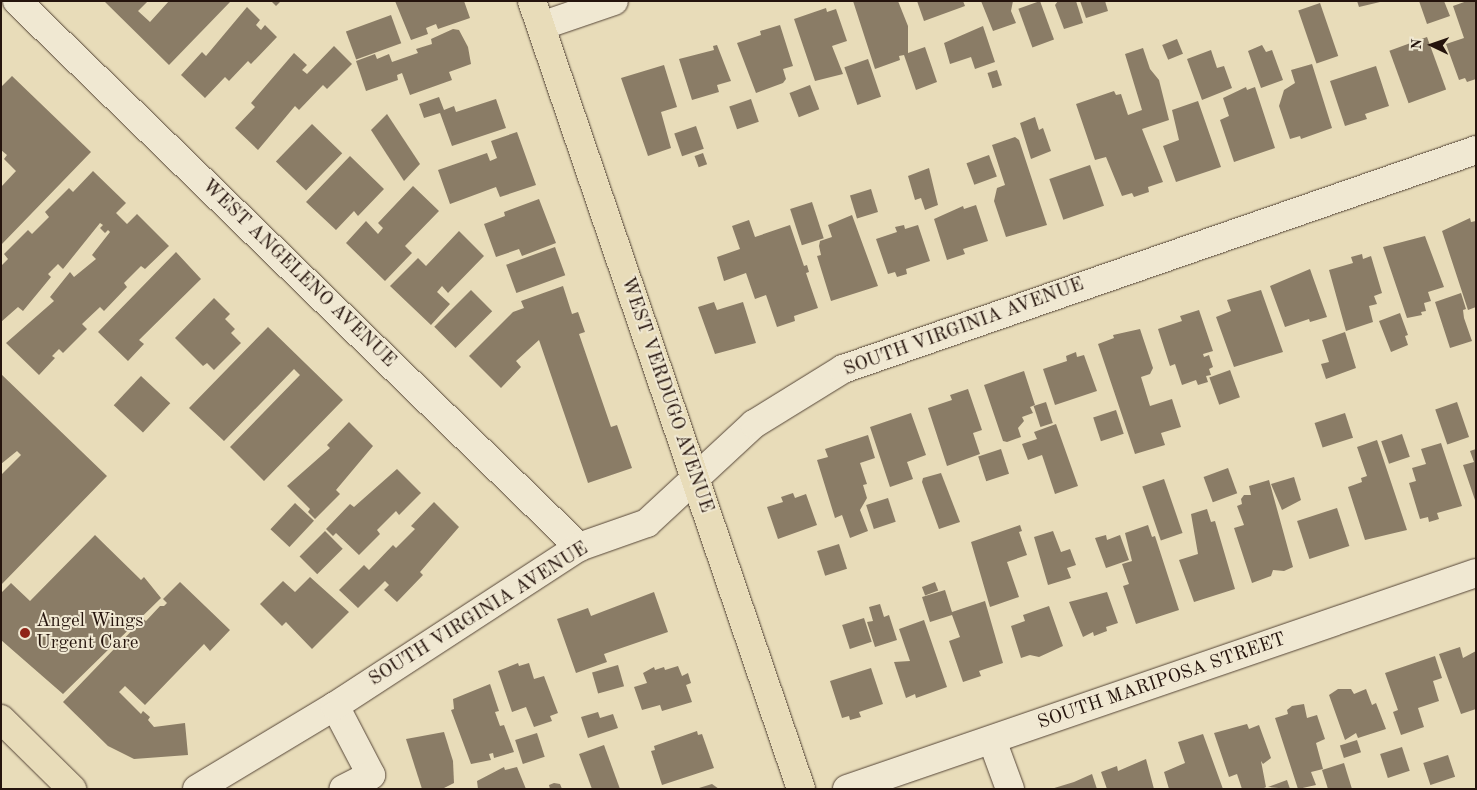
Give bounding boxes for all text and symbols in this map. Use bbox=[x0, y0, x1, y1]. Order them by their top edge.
north arrow bbox=[1407, 20, 1457, 70]
text: N bbox=[1410, 39, 1424, 50]
street label: WEST ANGELENO AVENUE bbox=[196, 175, 400, 373]
street label: WEST VERDUGO AVENUE bbox=[615, 274, 717, 516]
street label: SOUTH VIRGINIA AVENUE bbox=[841, 274, 1087, 382]
street label: SOUTH VIRGINIA AVENUE bbox=[365, 538, 593, 692]
place label: Angel Wings Urgent Care bbox=[36, 611, 144, 655]
marker: Angel Wings Urgent Care bbox=[18, 626, 32, 640]
street label: SOUTH MARIPOSA STREET bbox=[1035, 629, 1289, 735]

